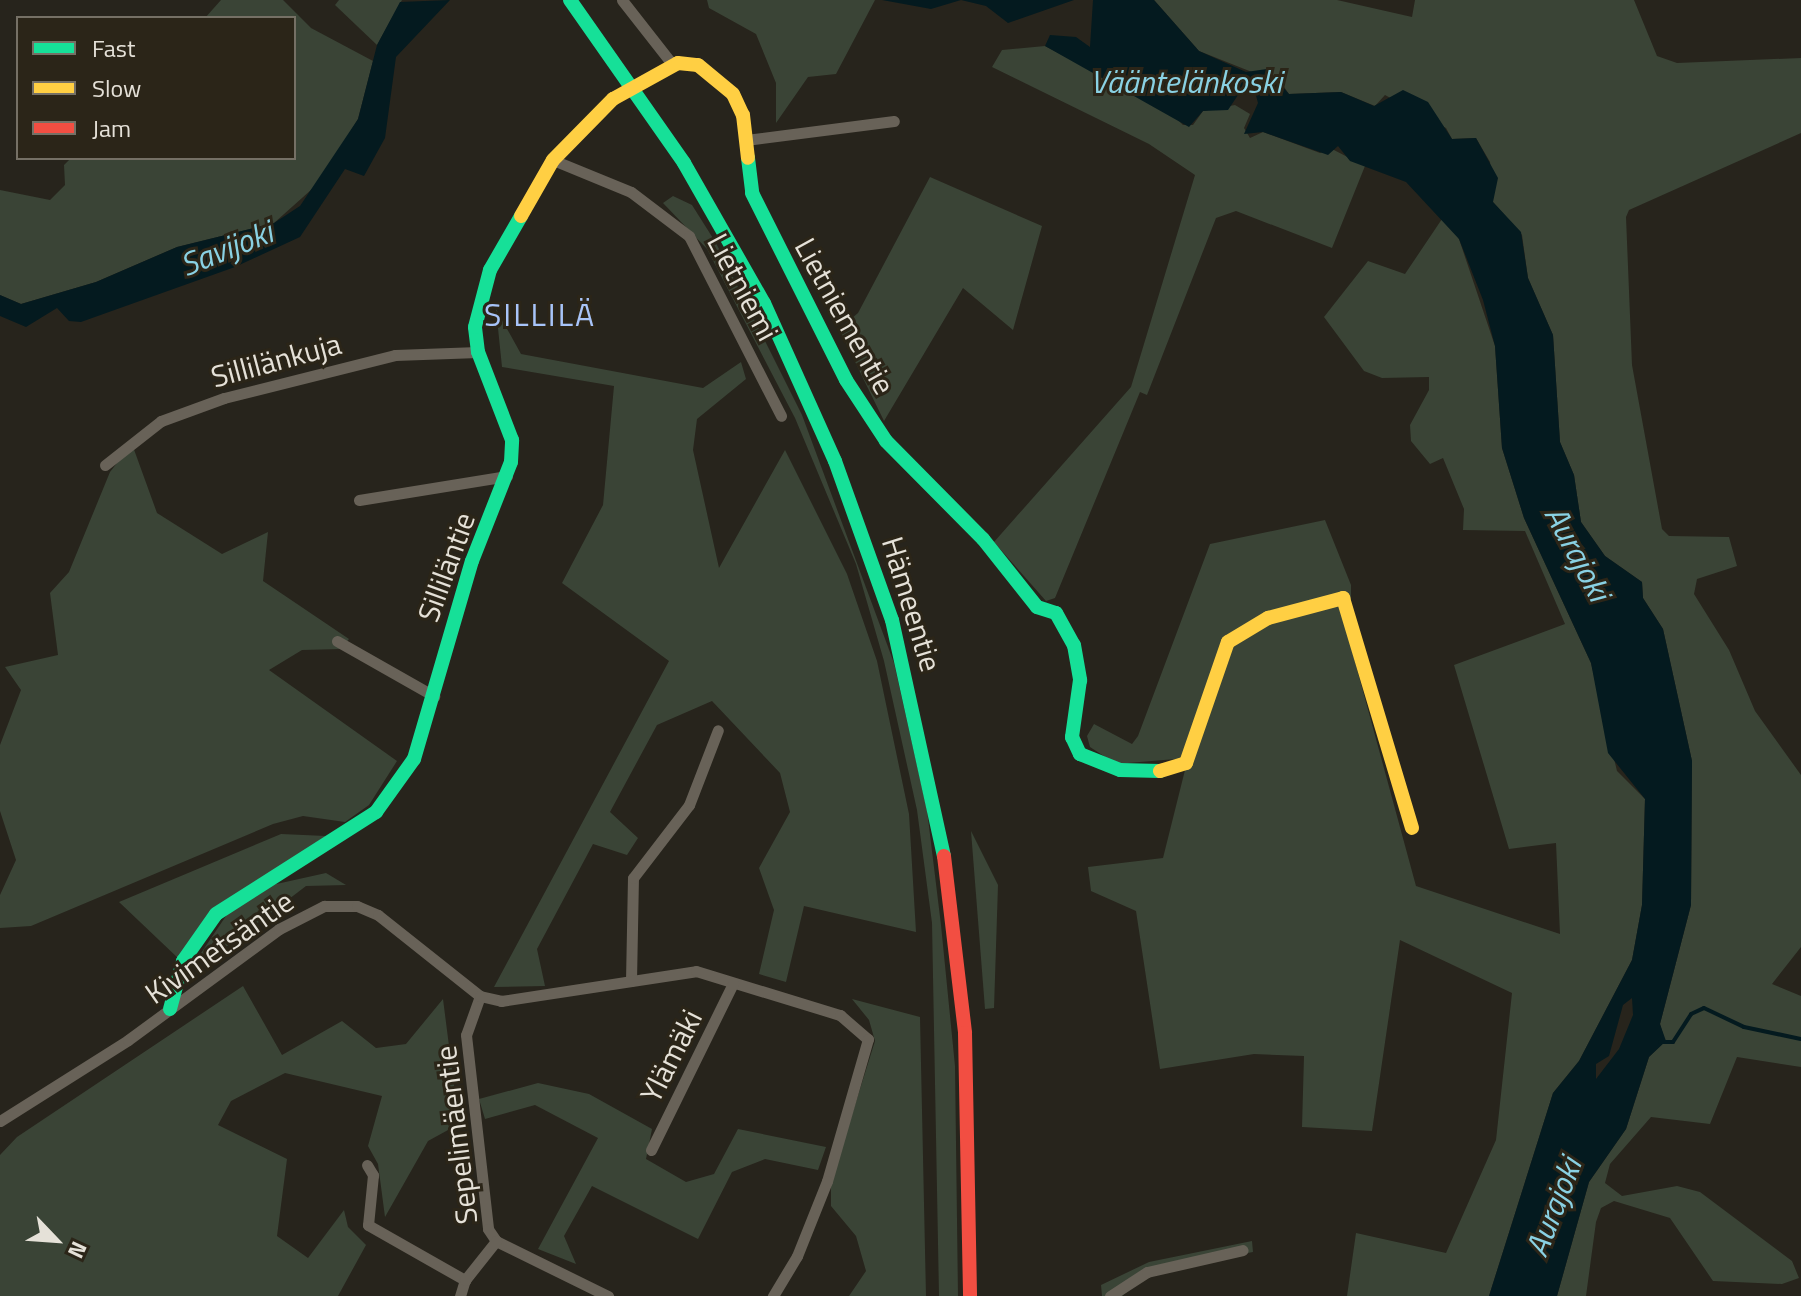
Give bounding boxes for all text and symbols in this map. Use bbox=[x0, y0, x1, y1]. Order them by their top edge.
legend bbox=[16, 16, 296, 160]
text: Fast bbox=[92, 30, 135, 66]
water label: Vääntelänkoski bbox=[1090, 62, 1282, 100]
text: Slow bbox=[92, 70, 141, 106]
text: Jam bbox=[92, 110, 131, 146]
water label: Savijoki bbox=[174, 212, 278, 284]
street label: Lietniemi bbox=[700, 227, 786, 347]
street label: Lietniementie bbox=[787, 232, 903, 400]
district label: SILLILÄ bbox=[484, 295, 596, 333]
street label: Sillilänkuja bbox=[207, 325, 345, 395]
water label: Aurajoki bbox=[1537, 499, 1619, 607]
street label: Silliläntie bbox=[410, 508, 482, 626]
street label: Hämeentie bbox=[874, 532, 950, 676]
street label: Kivimetsäntie bbox=[138, 883, 300, 1011]
street label: Ylämäki bbox=[632, 1004, 710, 1108]
street label: Sepelimäentie bbox=[427, 1044, 485, 1226]
water label: Aurajoki bbox=[1517, 1152, 1589, 1262]
north arrow bbox=[16, 1200, 96, 1280]
text: N bbox=[59, 1236, 96, 1264]

